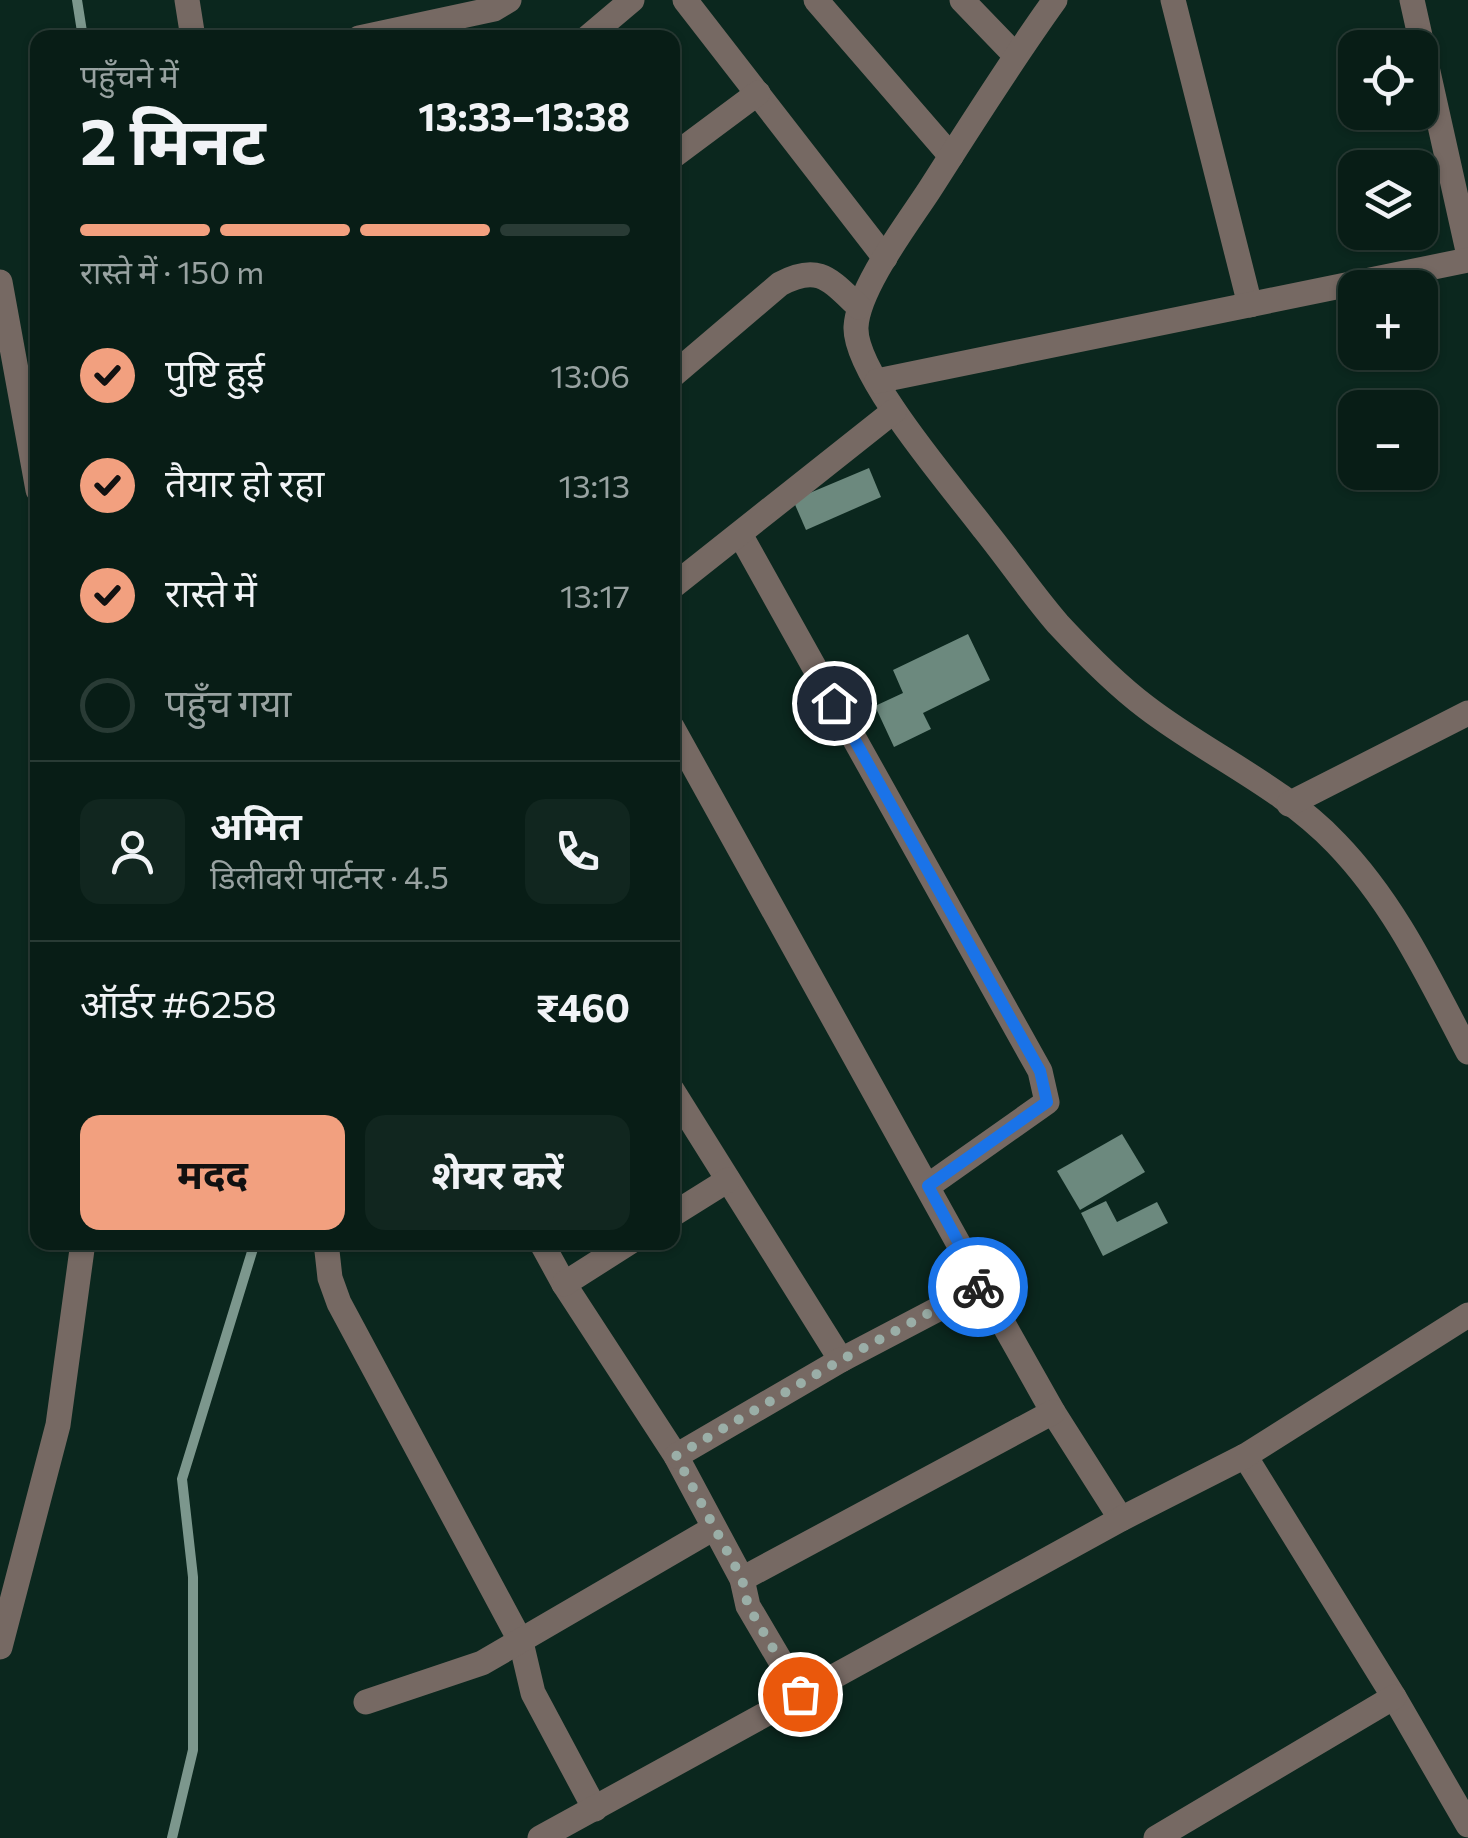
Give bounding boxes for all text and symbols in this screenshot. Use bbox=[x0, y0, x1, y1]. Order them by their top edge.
map controls bbox=[1338, 30, 1438, 490]
button: locate bbox=[1338, 30, 1438, 130]
text: पहुँचने में bbox=[80, 55, 179, 95]
text: 13:33–13:38 bbox=[418, 92, 630, 139]
text: 2 मिनट bbox=[80, 99, 266, 178]
button: layers bbox=[1338, 150, 1438, 250]
text: रास्ते में · 150 m bbox=[80, 251, 264, 291]
button: + bbox=[1338, 270, 1438, 370]
icon: check bbox=[80, 348, 135, 403]
text: पुष्टि हुई bbox=[165, 348, 265, 395]
text: 13:06 bbox=[550, 355, 630, 395]
button: − bbox=[1338, 390, 1438, 490]
icon: check bbox=[80, 458, 135, 513]
text: तैयार हो रहा bbox=[165, 458, 324, 505]
text: 13:13 bbox=[559, 465, 630, 505]
icon: check bbox=[80, 568, 135, 623]
text: रास्ते में bbox=[165, 568, 257, 615]
text: 13:17 bbox=[560, 575, 630, 615]
pin bbox=[792, 661, 877, 746]
icon: home bbox=[807, 676, 862, 731]
text: पहुँच गया bbox=[165, 678, 291, 725]
button: person bbox=[80, 799, 185, 904]
button: phone bbox=[525, 799, 630, 904]
text: अमित bbox=[210, 801, 302, 848]
text: डिलीवरी पार्टनर · 4.5 bbox=[210, 856, 449, 896]
text: ऑर्डर #6258 bbox=[80, 979, 277, 1026]
text: ₹460 bbox=[536, 983, 630, 1030]
button: मदद bbox=[80, 1115, 345, 1230]
button: शेयर करें bbox=[365, 1115, 630, 1230]
courier bbox=[928, 1237, 1028, 1337]
icon: bike bbox=[951, 1260, 1006, 1315]
pin bbox=[758, 1652, 843, 1737]
icon: bag bbox=[773, 1667, 828, 1722]

